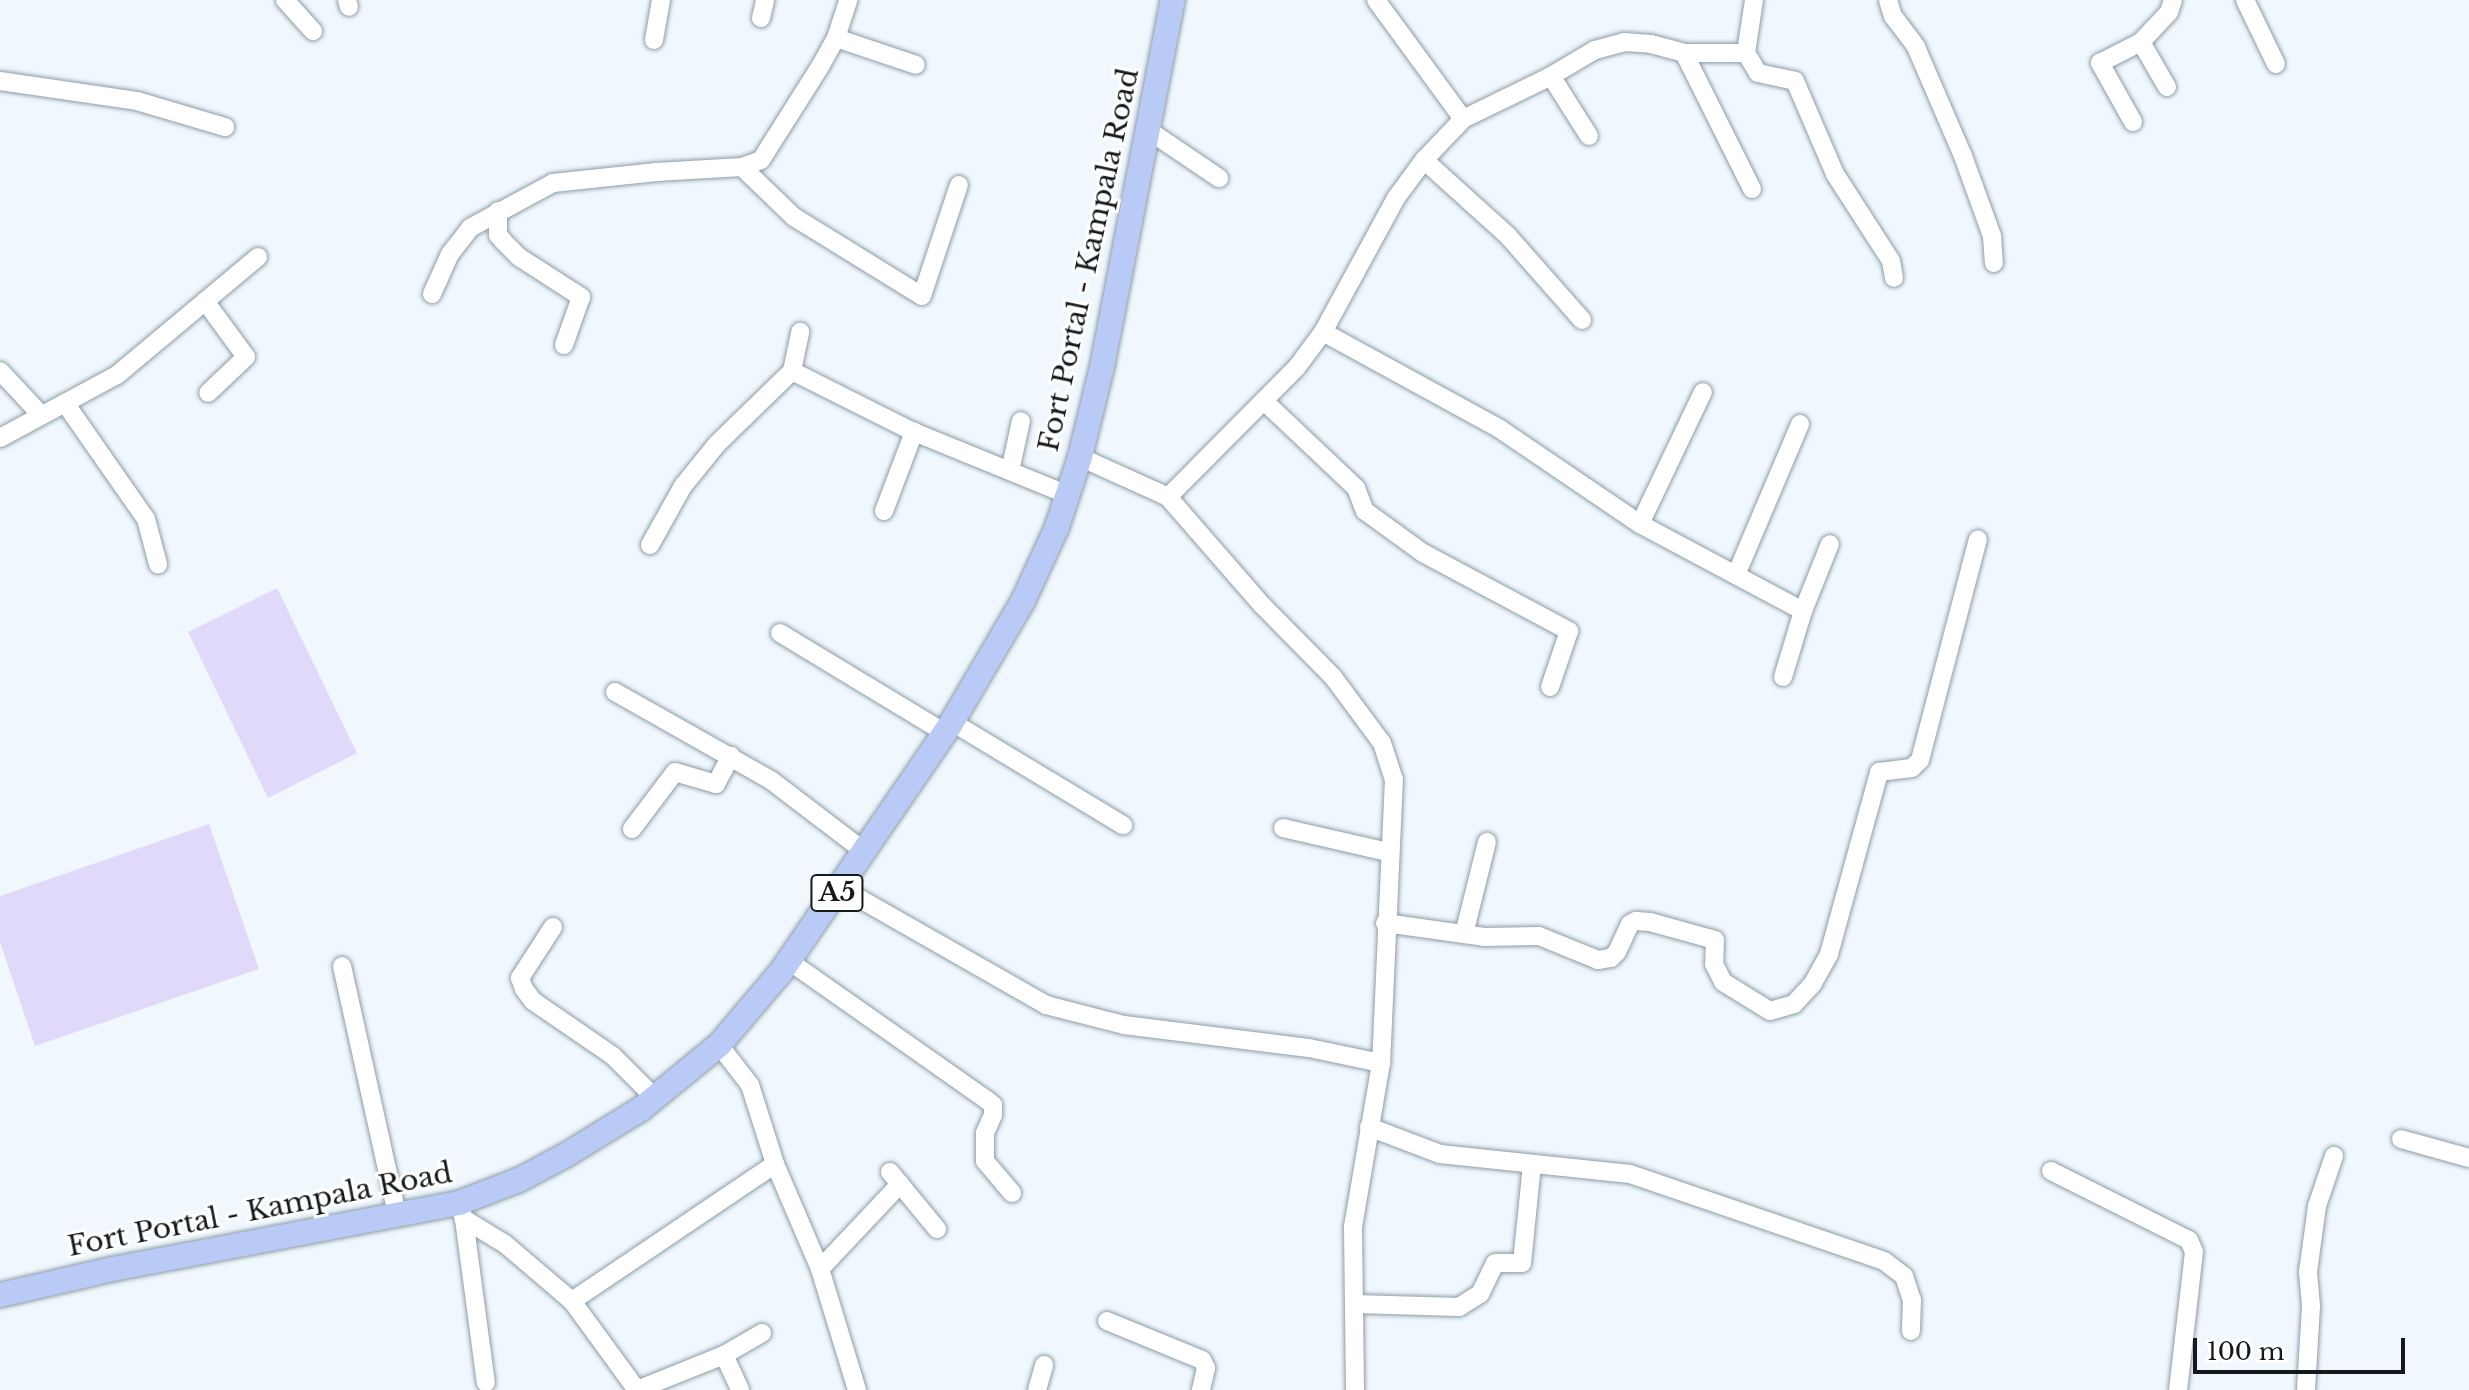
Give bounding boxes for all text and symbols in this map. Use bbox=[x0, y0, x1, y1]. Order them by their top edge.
street label: Fort Portal - Kampala Road bbox=[1032, 65, 1146, 455]
road number: A5 bbox=[809, 871, 865, 915]
street label: Fort Portal - Kampala Road bbox=[65, 1156, 455, 1264]
scale bar bbox=[2197, 1322, 2409, 1372]
text: 100 m bbox=[2207, 1337, 2285, 1366]

